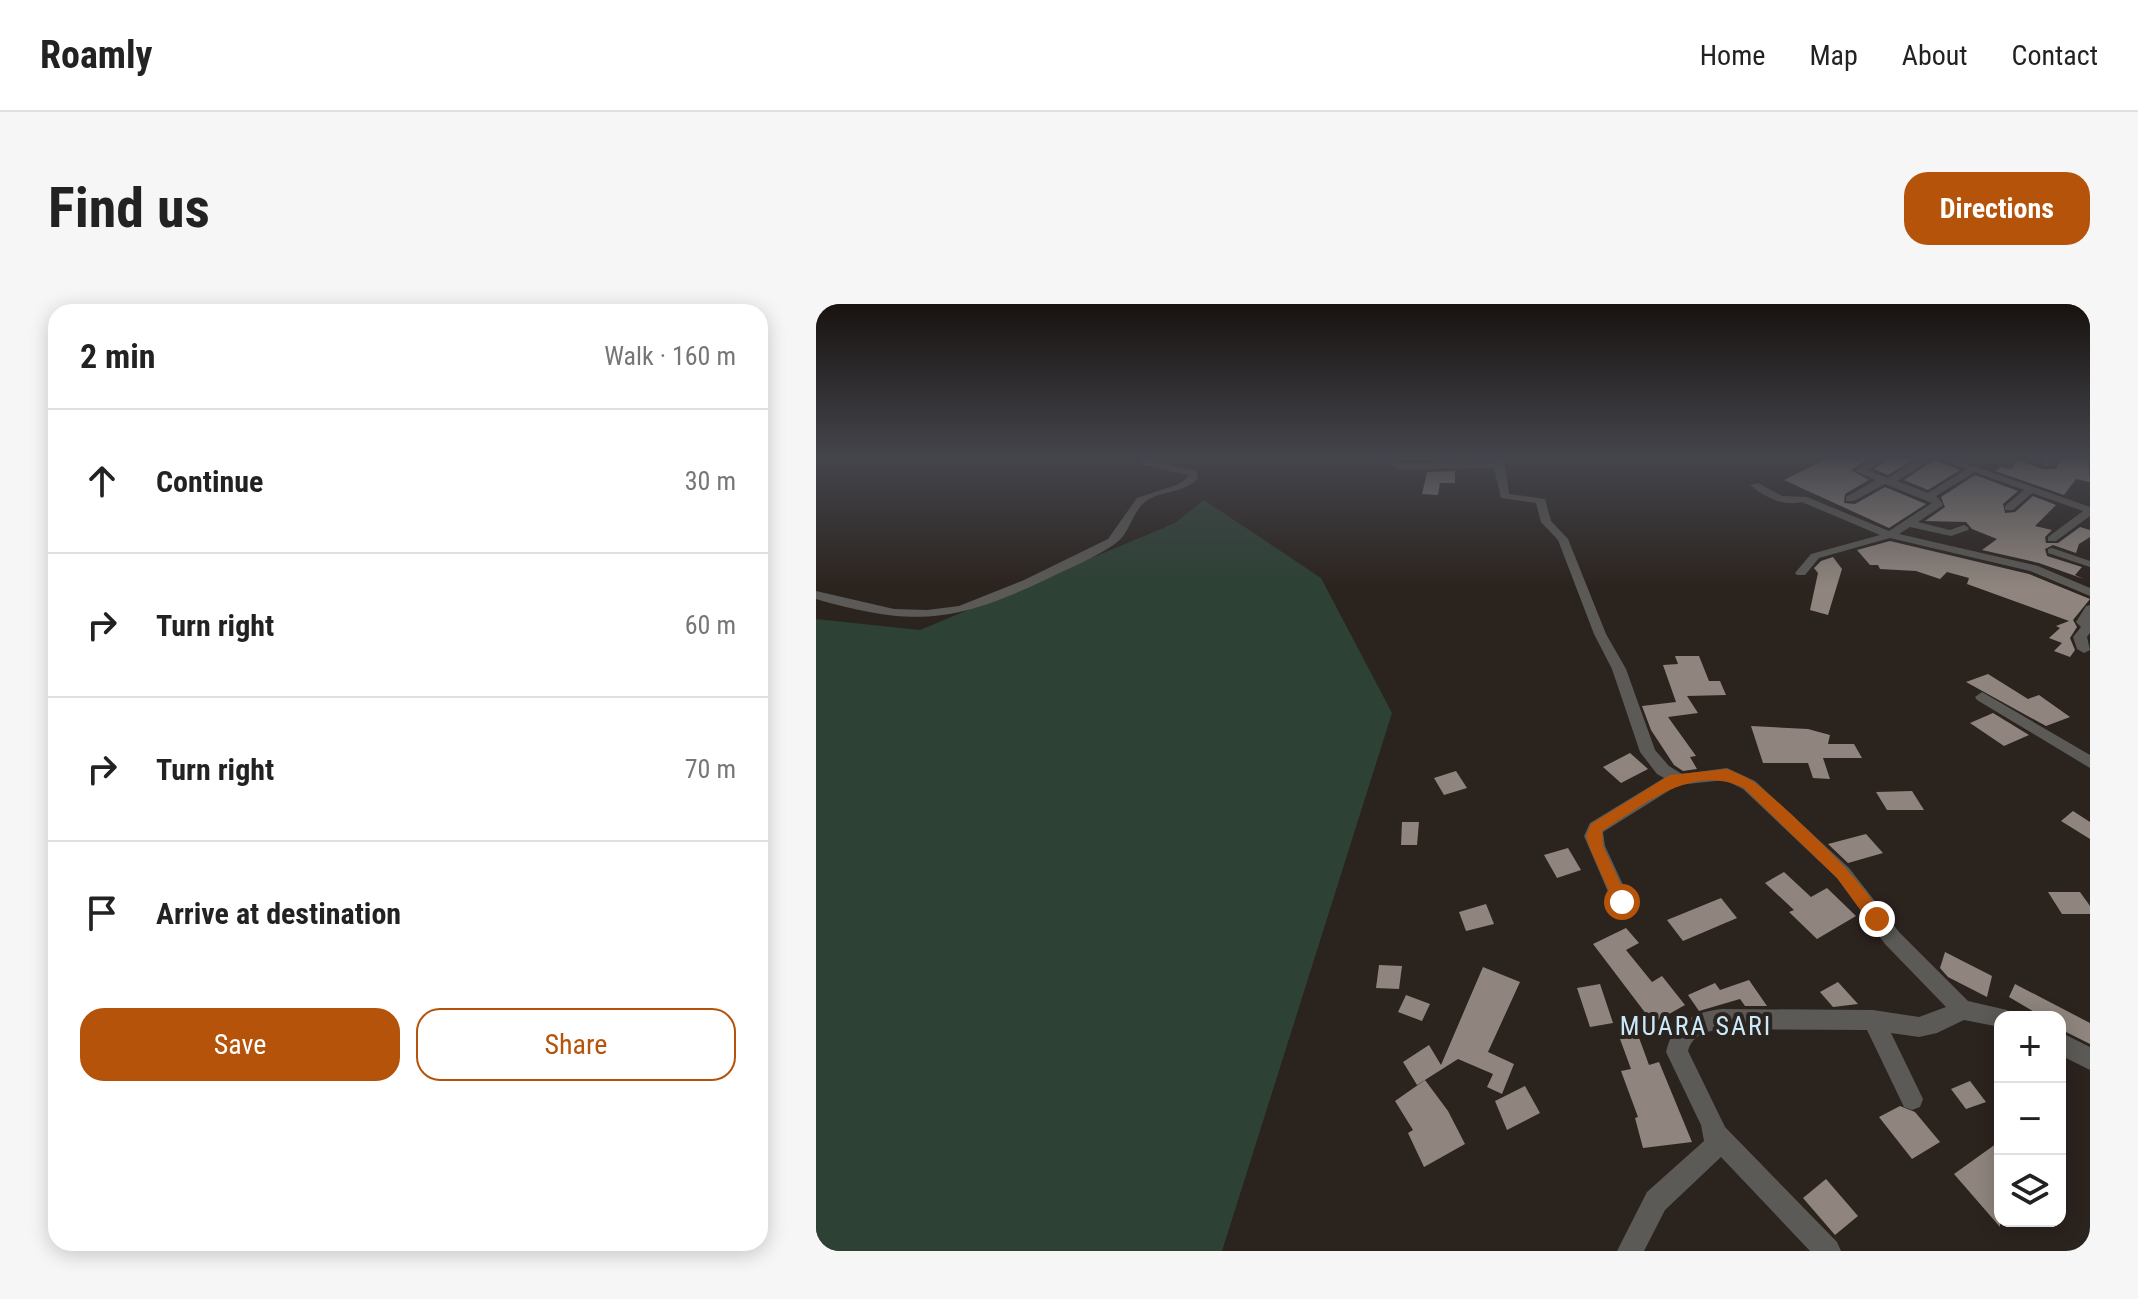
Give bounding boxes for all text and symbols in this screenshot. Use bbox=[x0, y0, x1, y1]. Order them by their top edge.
text: Roamly bbox=[40, 33, 153, 77]
text: Home bbox=[1700, 39, 1765, 72]
text: Map bbox=[1809, 39, 1858, 72]
text: About bbox=[1902, 39, 1968, 72]
text: Contact bbox=[2012, 39, 2098, 72]
button: Directions bbox=[1904, 172, 2090, 245]
text: Find us bbox=[48, 175, 210, 241]
text: 2 min bbox=[80, 336, 156, 376]
text: Walk · 160 m bbox=[604, 341, 736, 371]
icon: ahead bbox=[80, 459, 124, 503]
text: Continue bbox=[156, 464, 263, 499]
text: 30 m bbox=[685, 466, 736, 496]
icon: right bbox=[80, 603, 124, 647]
text: Turn right bbox=[156, 608, 274, 643]
text: 60 m bbox=[685, 610, 736, 640]
icon: right bbox=[80, 747, 124, 791]
text: Turn right bbox=[156, 752, 274, 787]
text: 70 m bbox=[685, 754, 736, 784]
route start bbox=[1604, 884, 1640, 920]
icon: arrive bbox=[80, 891, 124, 935]
text: Arrive at destination bbox=[156, 896, 401, 931]
route end bbox=[1859, 901, 1895, 937]
button: Save bbox=[80, 1008, 400, 1081]
button: Share bbox=[416, 1008, 736, 1081]
district label: MUARA SARI bbox=[1620, 1011, 1772, 1041]
map controls bbox=[1994, 1011, 2066, 1227]
button: + bbox=[1994, 1011, 2066, 1083]
button: − bbox=[1994, 1083, 2066, 1155]
button: layers bbox=[1994, 1155, 2066, 1227]

